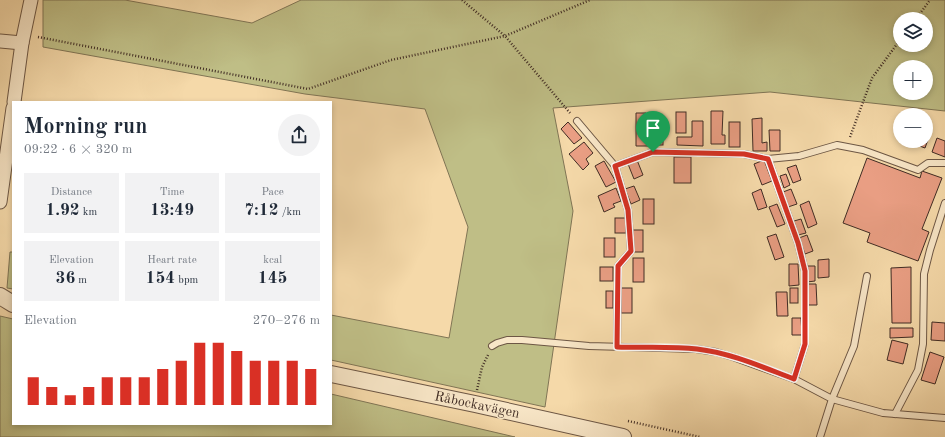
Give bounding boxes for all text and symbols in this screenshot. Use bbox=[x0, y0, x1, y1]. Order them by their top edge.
map controls bbox=[893, 12, 933, 148]
button: layers bbox=[893, 12, 933, 52]
button: + bbox=[893, 60, 933, 100]
button: − bbox=[893, 108, 933, 148]
pin bbox=[636, 111, 670, 152]
button: share bbox=[278, 114, 320, 156]
text: Morning run bbox=[24, 116, 147, 138]
icon: arrive bbox=[642, 117, 664, 139]
text: 09:22 · 6 × 320 m bbox=[24, 143, 132, 156]
text: Distance bbox=[51, 187, 92, 198]
text: Time bbox=[160, 187, 184, 198]
text: Pace bbox=[262, 187, 284, 198]
text: 1.92 bbox=[45, 202, 80, 219]
text: 13:49 bbox=[150, 202, 194, 219]
text: 7:12 bbox=[244, 202, 279, 219]
text: km bbox=[80, 207, 97, 218]
text: /km bbox=[279, 207, 301, 218]
text: Elevation bbox=[49, 255, 94, 266]
text: Heart rate bbox=[147, 255, 197, 266]
text: kcal bbox=[263, 255, 282, 266]
text: 36 bbox=[56, 270, 75, 287]
text: 154 bbox=[146, 270, 175, 287]
text: 145 bbox=[258, 270, 287, 287]
text: m bbox=[75, 275, 87, 286]
text: bpm bbox=[175, 275, 198, 286]
text: Elevation bbox=[24, 314, 77, 327]
text: 270–276 m bbox=[253, 314, 320, 327]
street label: Råbockavägen bbox=[433, 389, 521, 421]

